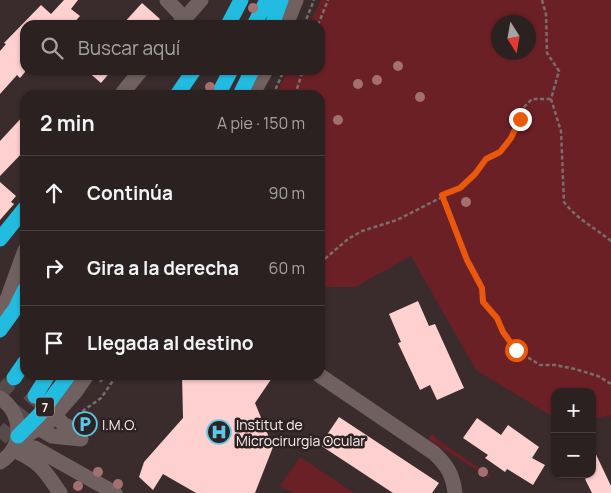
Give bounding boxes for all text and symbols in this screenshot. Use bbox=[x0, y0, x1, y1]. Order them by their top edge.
north arrow bbox=[491, 15, 536, 60]
search box bbox=[20, 20, 325, 75]
icon: search bbox=[38, 34, 66, 62]
text: Buscar aquí bbox=[78, 35, 180, 61]
route end bbox=[509, 108, 532, 131]
text: 2 min bbox=[40, 109, 95, 137]
text: A pie · 150 m bbox=[217, 112, 305, 134]
icon: ahead bbox=[40, 179, 68, 207]
text: Continúa bbox=[87, 180, 173, 206]
text: 90 m bbox=[269, 182, 305, 204]
icon: right bbox=[40, 254, 68, 282]
text: Gira a la derecha bbox=[87, 255, 239, 281]
text: 60 m bbox=[269, 257, 305, 279]
icon: arrive bbox=[40, 329, 68, 357]
text: Llegada al destino bbox=[87, 330, 254, 356]
route start bbox=[505, 339, 528, 362]
map controls bbox=[551, 388, 596, 478]
button: + bbox=[551, 388, 596, 433]
road number: 7 bbox=[36, 398, 54, 417]
parking icon: I.M.O. bbox=[72, 411, 98, 437]
place label: I.M.O. bbox=[102, 415, 137, 434]
place label: Institut de Microcirurgia Ocular bbox=[236, 415, 365, 450]
hospital icon: Institut de Microcirurgia Ocular bbox=[206, 419, 232, 445]
button: − bbox=[551, 433, 596, 478]

